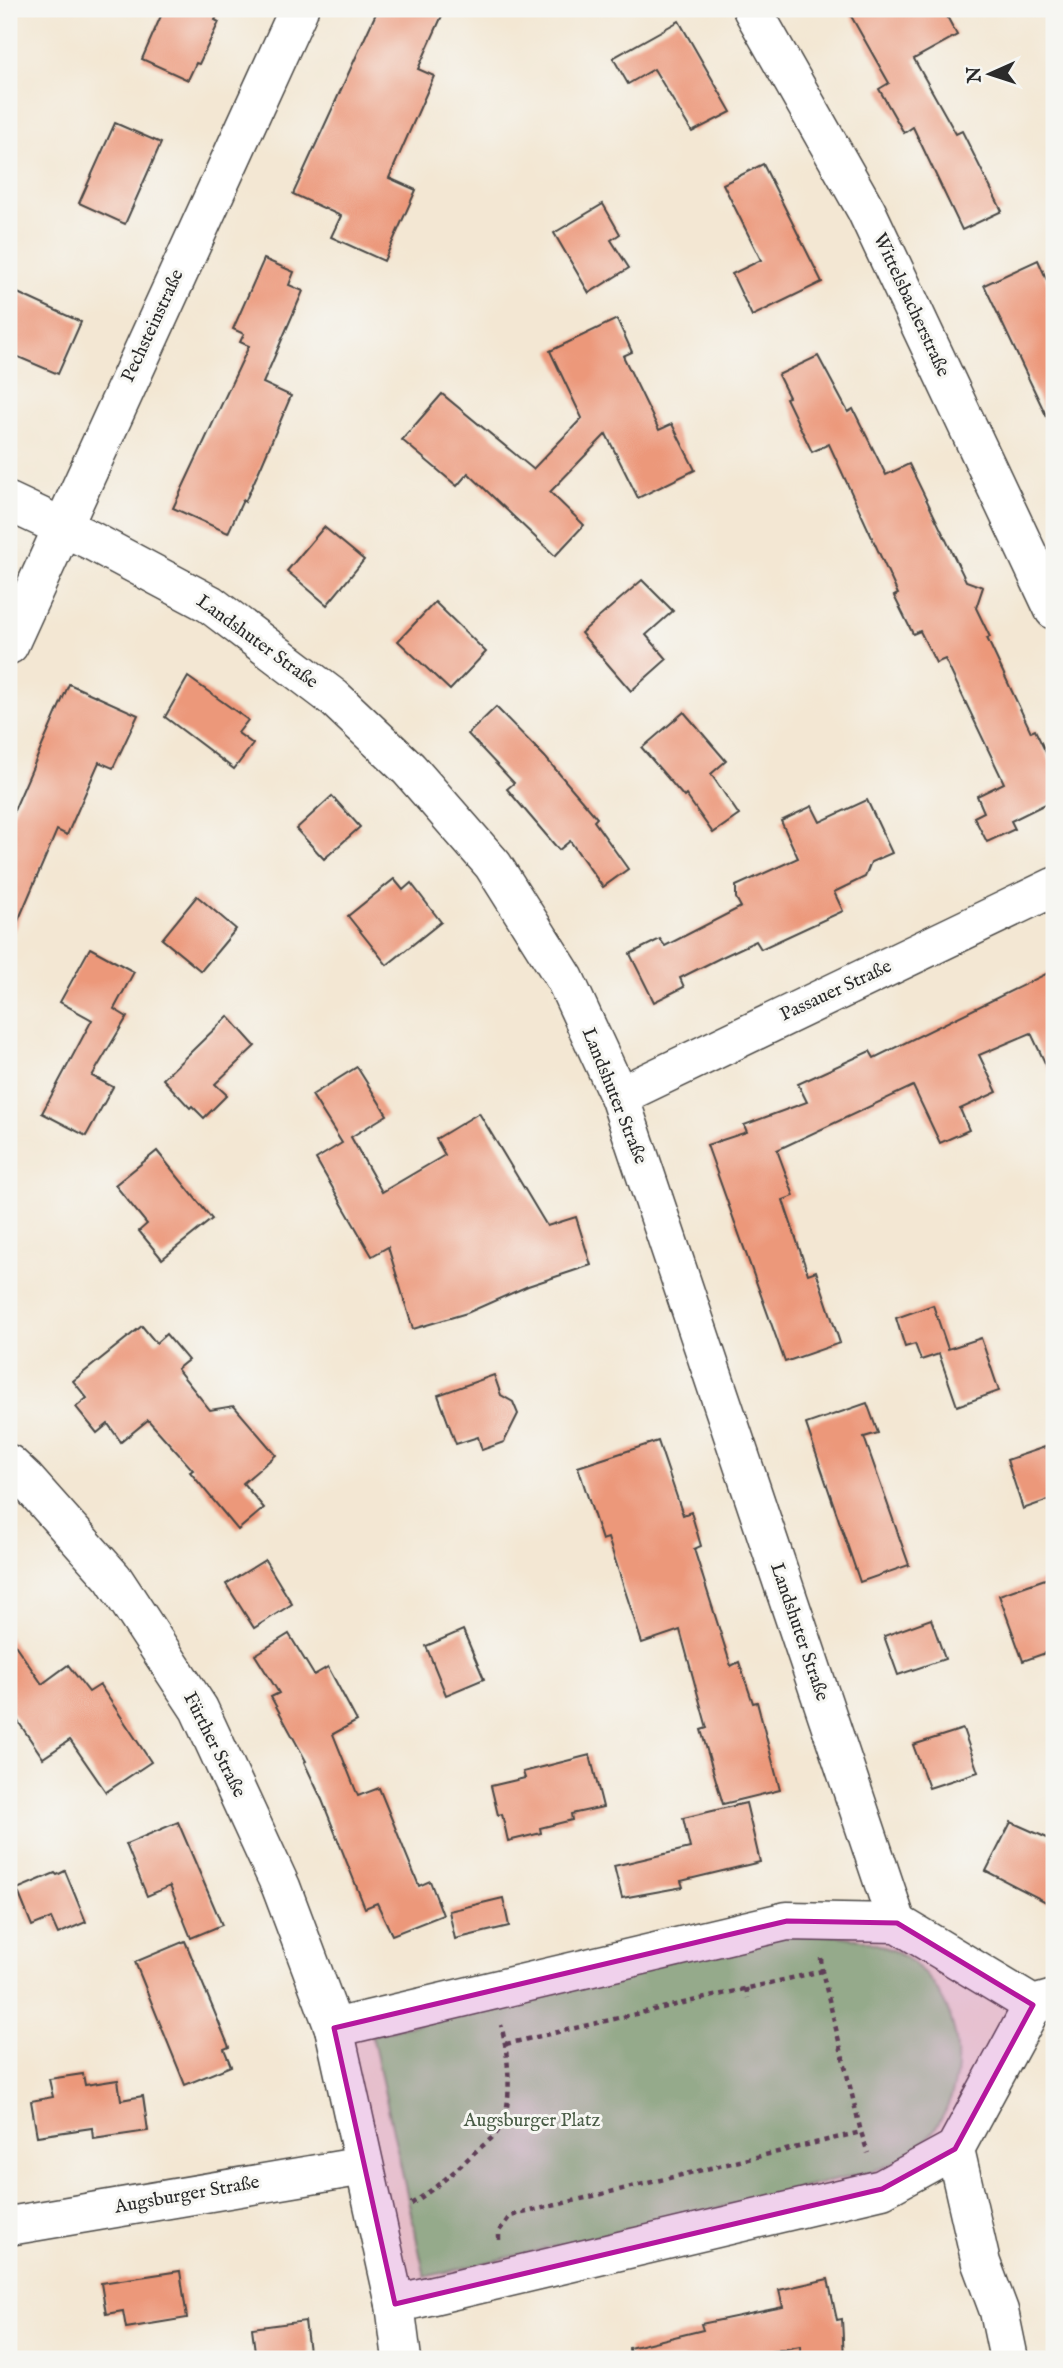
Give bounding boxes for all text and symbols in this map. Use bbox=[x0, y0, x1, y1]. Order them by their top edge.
north arrow bbox=[954, 38, 1024, 108]
text: N bbox=[963, 65, 987, 85]
street label: Wittelsbacherstraße bbox=[867, 229, 955, 381]
street label: Pechsteinstraße bbox=[116, 266, 190, 386]
street label: Landshuter Straße bbox=[191, 590, 323, 694]
street label: Passauer Straße bbox=[776, 955, 896, 1027]
street label: Landshuter Straße bbox=[576, 1024, 652, 1168]
street label: Landshuter Straße bbox=[764, 1560, 834, 1705]
street label: Fürther Straße bbox=[177, 1688, 251, 1802]
park label: Augsburger Platz bbox=[463, 2109, 600, 2133]
street label: Augsburger Straße bbox=[112, 2170, 262, 2220]

